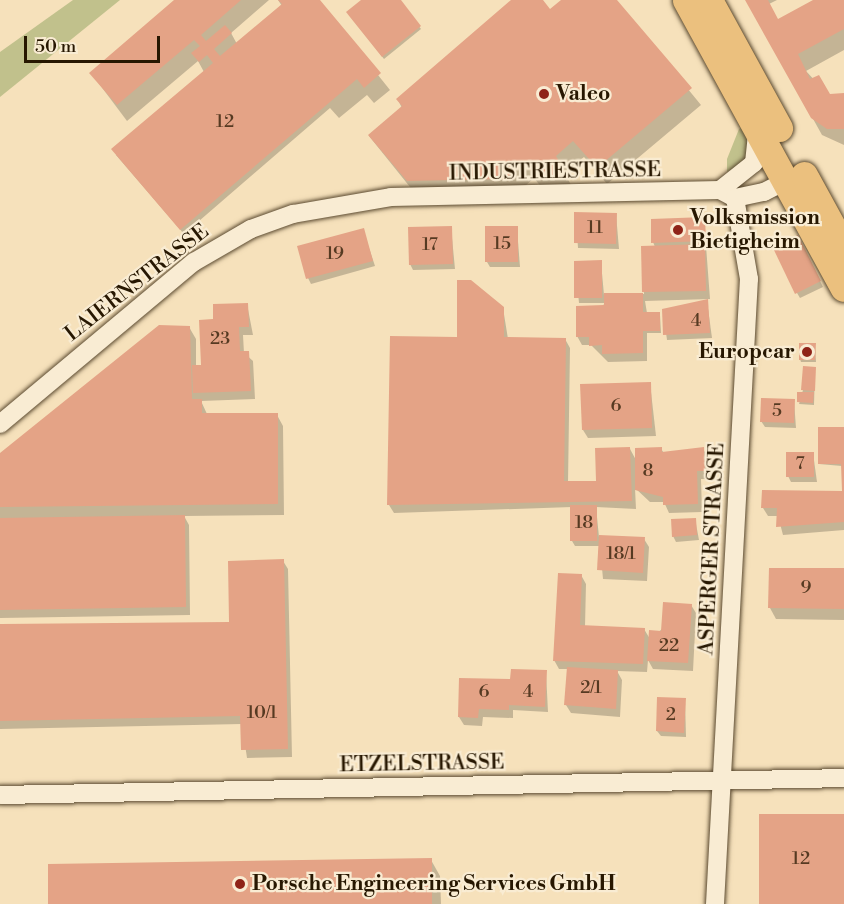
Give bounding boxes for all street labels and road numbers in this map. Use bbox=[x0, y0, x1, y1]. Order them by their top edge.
street label: INDUSTRIESTRASSE bbox=[449, 158, 661, 186]
street label: LAIERNSTRASSE bbox=[60, 219, 214, 347]
street label: ASPERGER STRASSE bbox=[694, 442, 730, 656]
street label: ETZELSTRASSE bbox=[339, 750, 505, 778]

